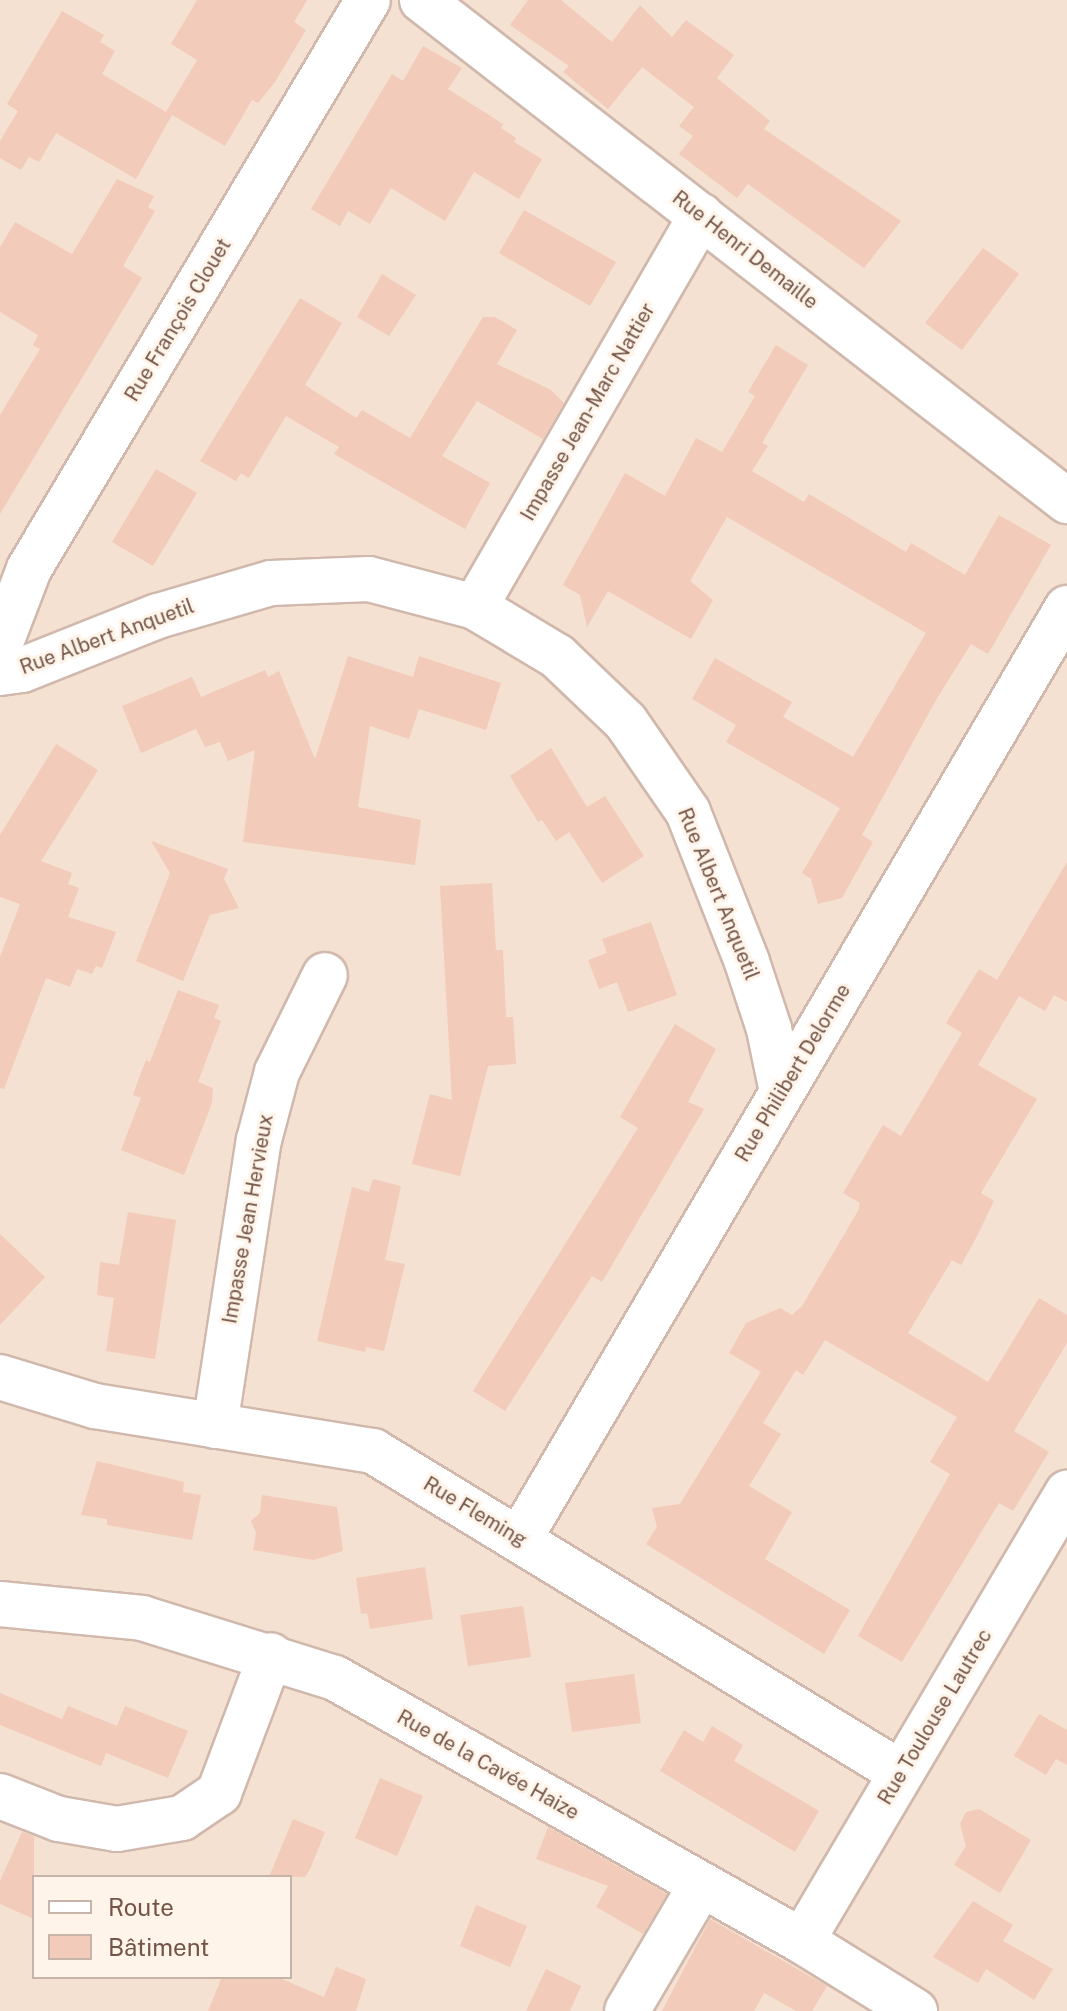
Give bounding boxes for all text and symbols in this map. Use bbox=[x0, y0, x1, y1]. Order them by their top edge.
street label: Rue Henri Demaille bbox=[667, 186, 823, 314]
street label: Rue François Clouet bbox=[120, 234, 236, 406]
street label: Impasse Jean-Marc Nattier bbox=[516, 299, 660, 525]
street label: Rue Albert Anquetil bbox=[17, 594, 197, 680]
street label: Rue Albert Anquetil bbox=[672, 804, 764, 984]
street label: Rue Philibert Delorme bbox=[730, 980, 856, 1166]
street label: Impasse Jean Hervieux bbox=[218, 1112, 278, 1326]
street label: Rue Fleming bbox=[419, 1472, 531, 1552]
street label: Rue Toulouse Lautrec bbox=[873, 1625, 997, 1809]
street label: Rue de la Cavée Haize bbox=[393, 1705, 583, 1825]
legend bbox=[32, 1875, 292, 1979]
text: Route bbox=[108, 1893, 174, 1921]
text: Bâtiment bbox=[108, 1933, 209, 1961]

